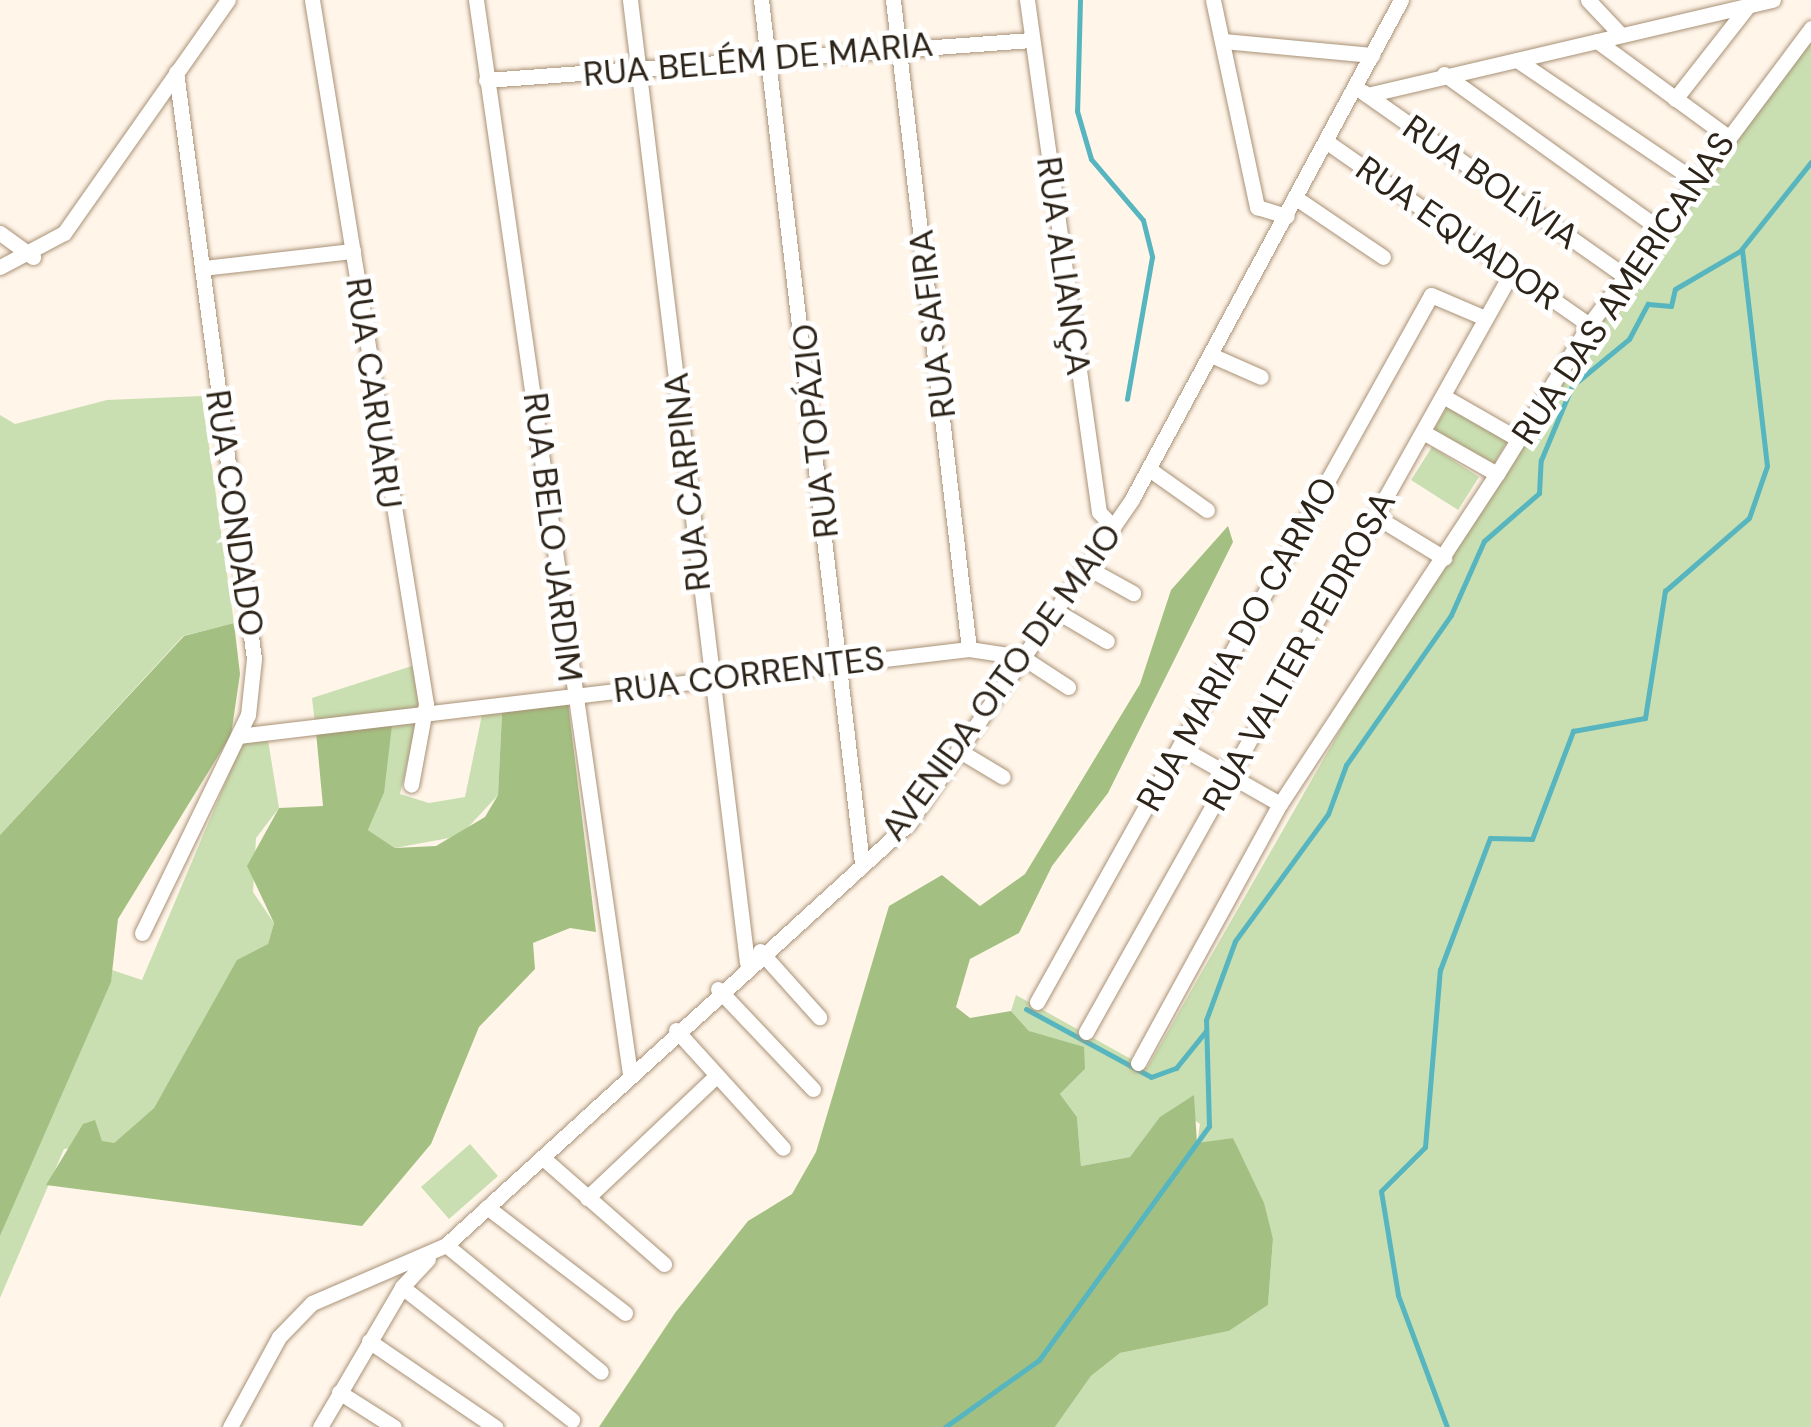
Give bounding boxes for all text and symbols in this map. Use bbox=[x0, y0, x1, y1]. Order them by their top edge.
street label: RUA BELÉM DE MARIA bbox=[581, 23, 935, 95]
street label: RUA BOLÍVIA bbox=[1395, 106, 1587, 258]
street label: RUA DAS AMERICANAS bbox=[1503, 124, 1743, 452]
street label: RUA EQUADOR bbox=[1348, 147, 1568, 319]
street label: RUA ALIANÇA bbox=[1028, 154, 1100, 378]
street label: RUA SAFIRA bbox=[900, 227, 964, 421]
street label: RUA CARUARU bbox=[337, 275, 411, 511]
street label: RUA TOPÁZIO bbox=[783, 322, 847, 540]
street label: RUA CARPINA bbox=[655, 371, 719, 593]
street label: RUA CONDADO bbox=[197, 387, 273, 639]
street label: RUA BELO JARDIM bbox=[514, 390, 592, 684]
street label: RUA MARIA DO CARMO bbox=[1128, 470, 1346, 818]
street label: RUA VALTER PEDROSA bbox=[1194, 484, 1404, 818]
street label: AVENIDA OITO DE MAIO bbox=[872, 515, 1130, 849]
street label: RUA CORRENTES bbox=[611, 637, 887, 711]

